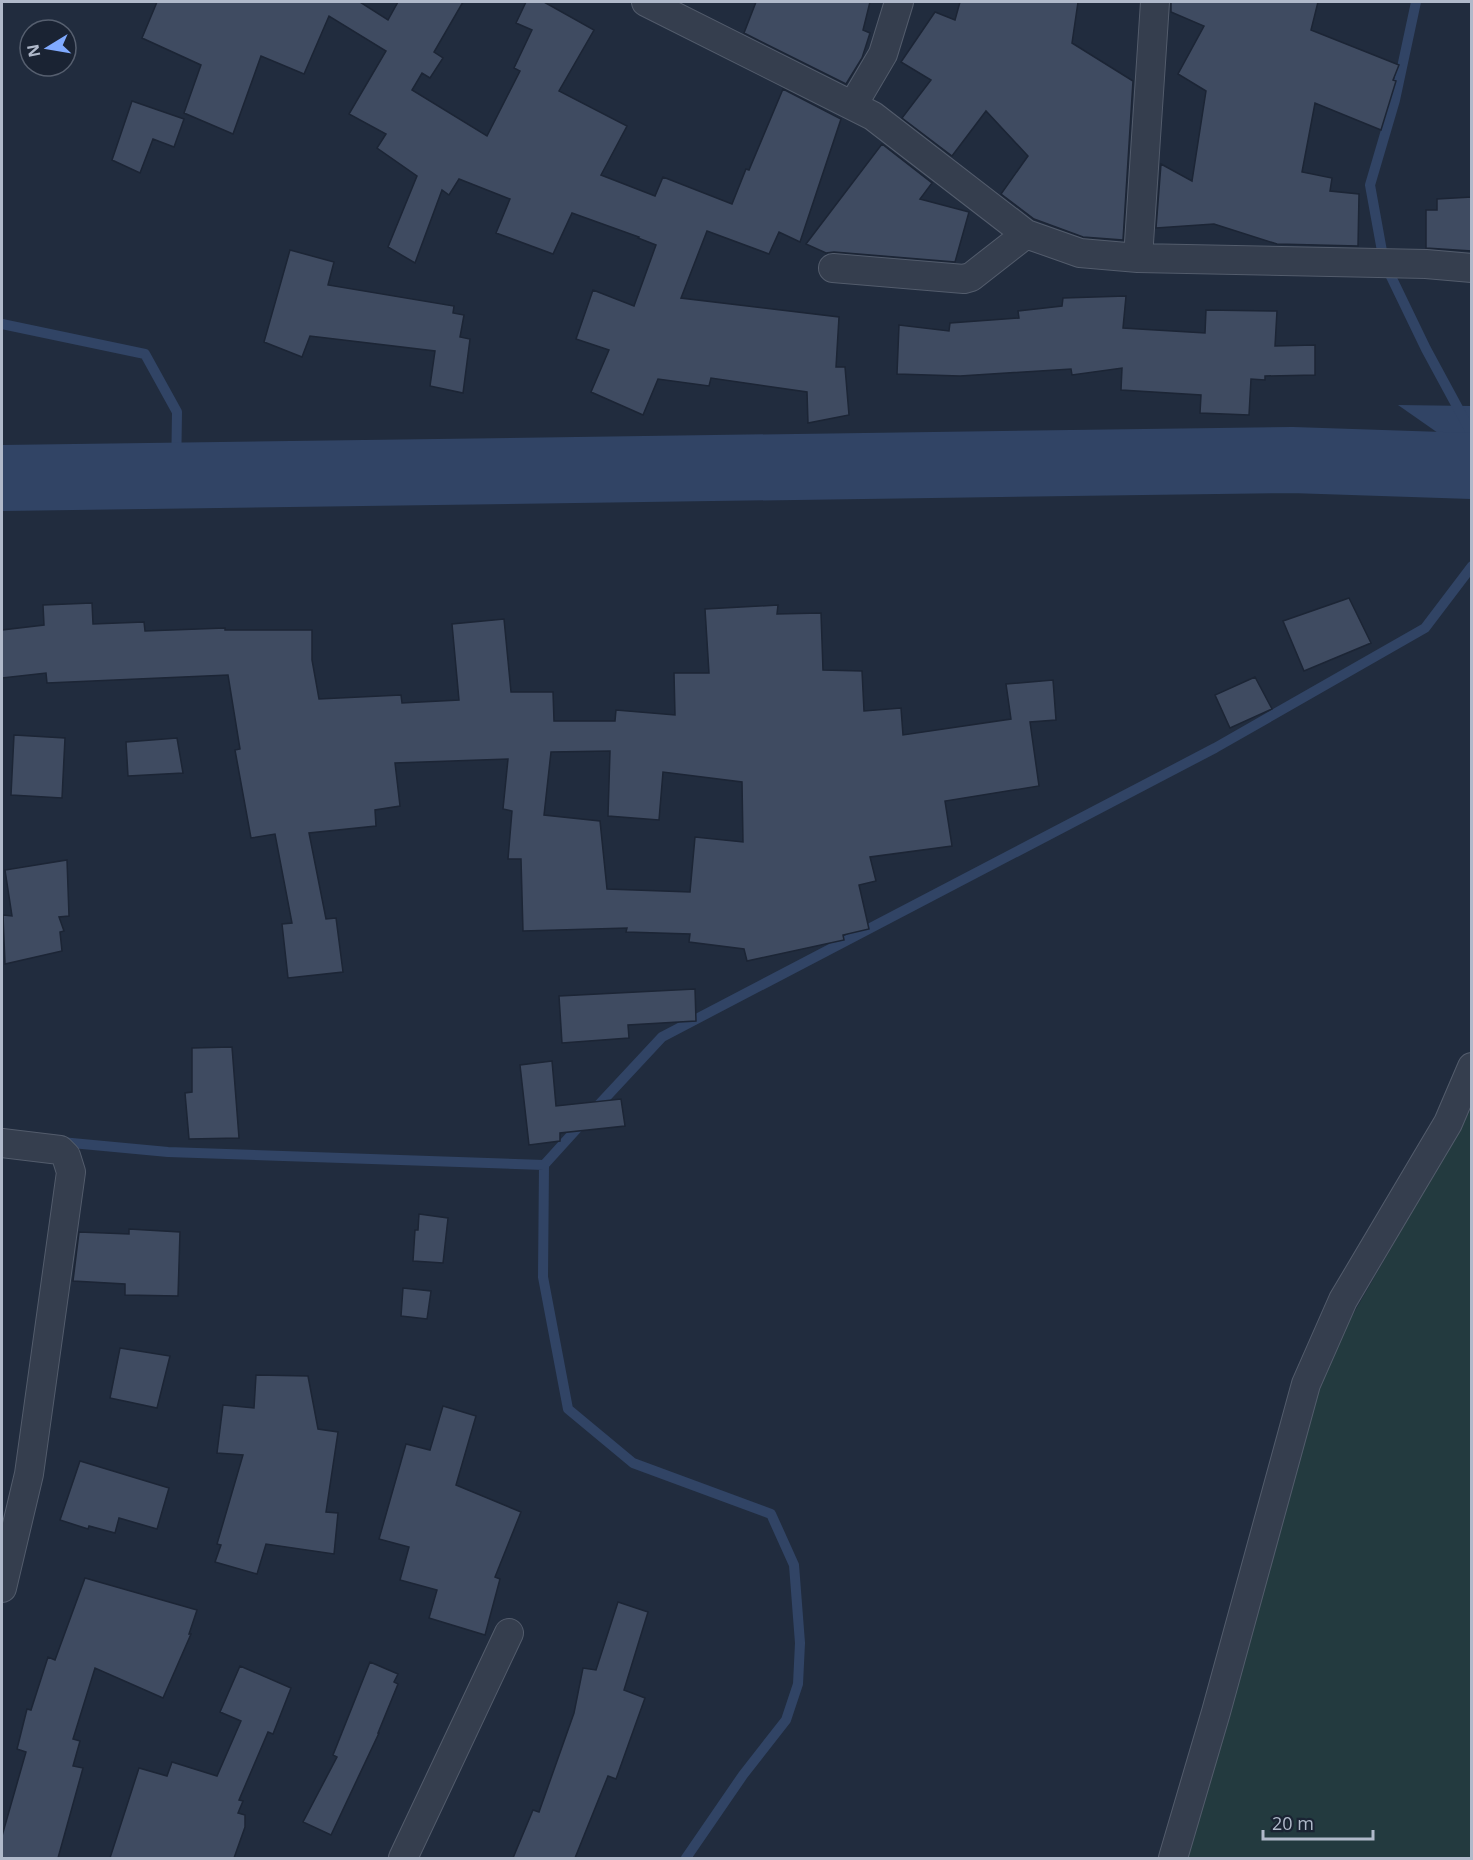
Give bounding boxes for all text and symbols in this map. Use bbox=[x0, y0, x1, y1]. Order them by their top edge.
north arrow bbox=[18, 18, 78, 78]
text: N bbox=[21, 42, 45, 59]
scale bar bbox=[1263, 1803, 1372, 1841]
text: 20 m bbox=[1272, 1811, 1314, 1835]

